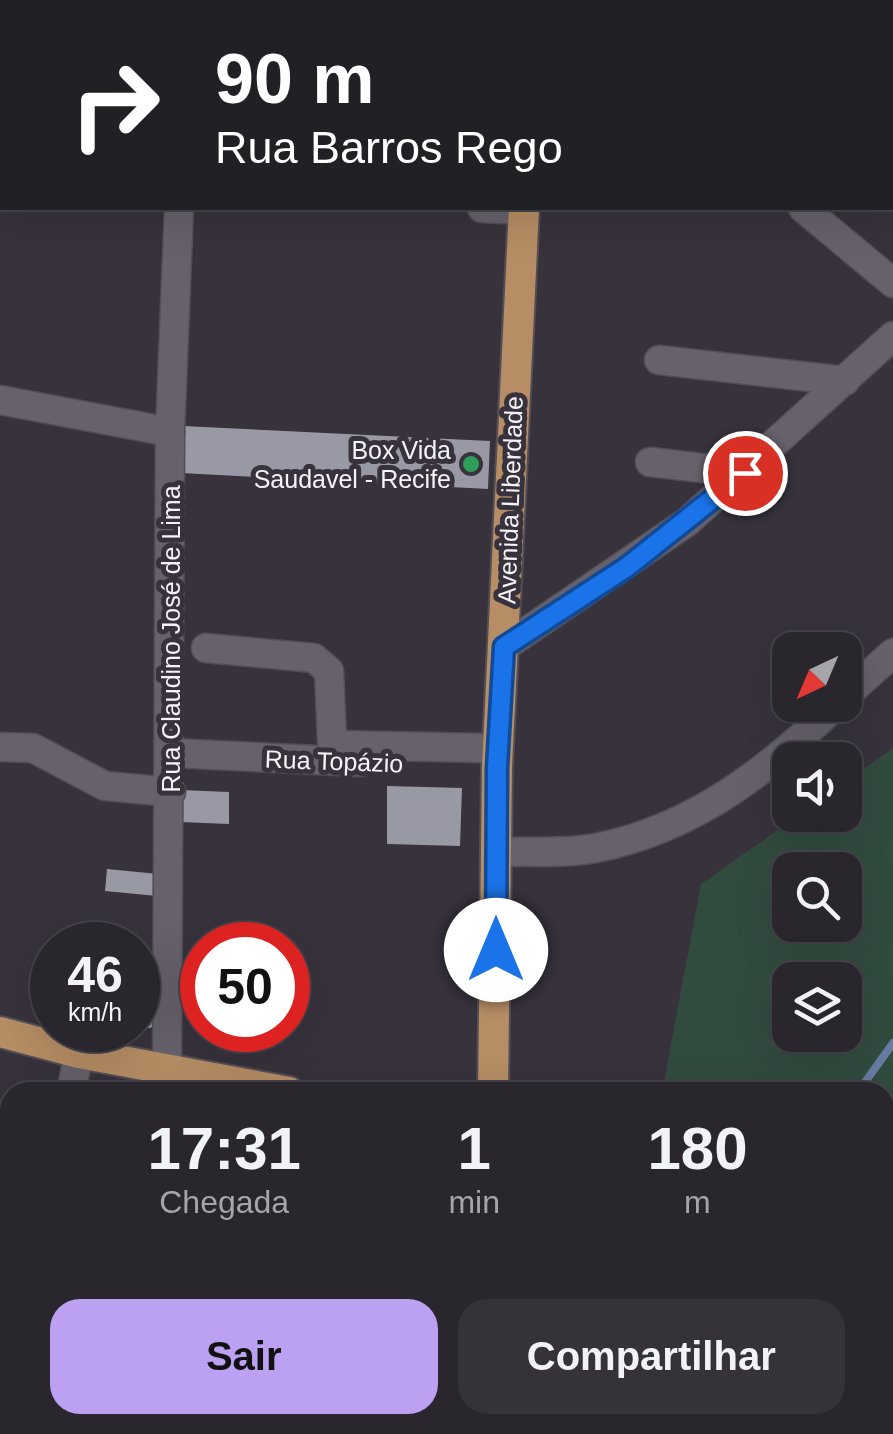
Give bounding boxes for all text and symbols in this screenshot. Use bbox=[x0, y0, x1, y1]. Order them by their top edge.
icon: right bbox=[50, 40, 180, 170]
text: 90 m bbox=[215, 40, 375, 118]
text: Rua Barros Rego bbox=[215, 122, 563, 173]
street label: Avenida Liberdade bbox=[492, 396, 528, 604]
pin bbox=[703, 431, 788, 516]
place label: Box Vida Saudavel - Recife bbox=[254, 436, 451, 493]
icon: arrive bbox=[718, 446, 773, 501]
marker: Box Vida Saudavel - Recife bbox=[460, 453, 482, 475]
street label: Rua Claudino José de Lima bbox=[157, 485, 185, 793]
north arrow bbox=[772, 632, 862, 722]
map controls bbox=[772, 632, 862, 1052]
button: sound bbox=[772, 742, 862, 832]
street label: Rua Topázio bbox=[264, 745, 404, 777]
button: search bbox=[772, 852, 862, 942]
position arrow bbox=[444, 898, 548, 1002]
speed limit sign: 50 bbox=[180, 922, 310, 1052]
text: 46 bbox=[67, 947, 123, 1003]
button: layers bbox=[772, 962, 862, 1052]
text: km/h bbox=[68, 998, 122, 1026]
text: 17:31 bbox=[147, 1115, 301, 1182]
text: 1 bbox=[457, 1115, 491, 1182]
text: 180 bbox=[647, 1115, 748, 1182]
text: Chegada bbox=[159, 1184, 289, 1220]
text: min bbox=[448, 1184, 500, 1220]
text: m bbox=[684, 1184, 711, 1220]
button: Sair bbox=[50, 1299, 438, 1414]
button: Compartilhar bbox=[458, 1299, 845, 1414]

